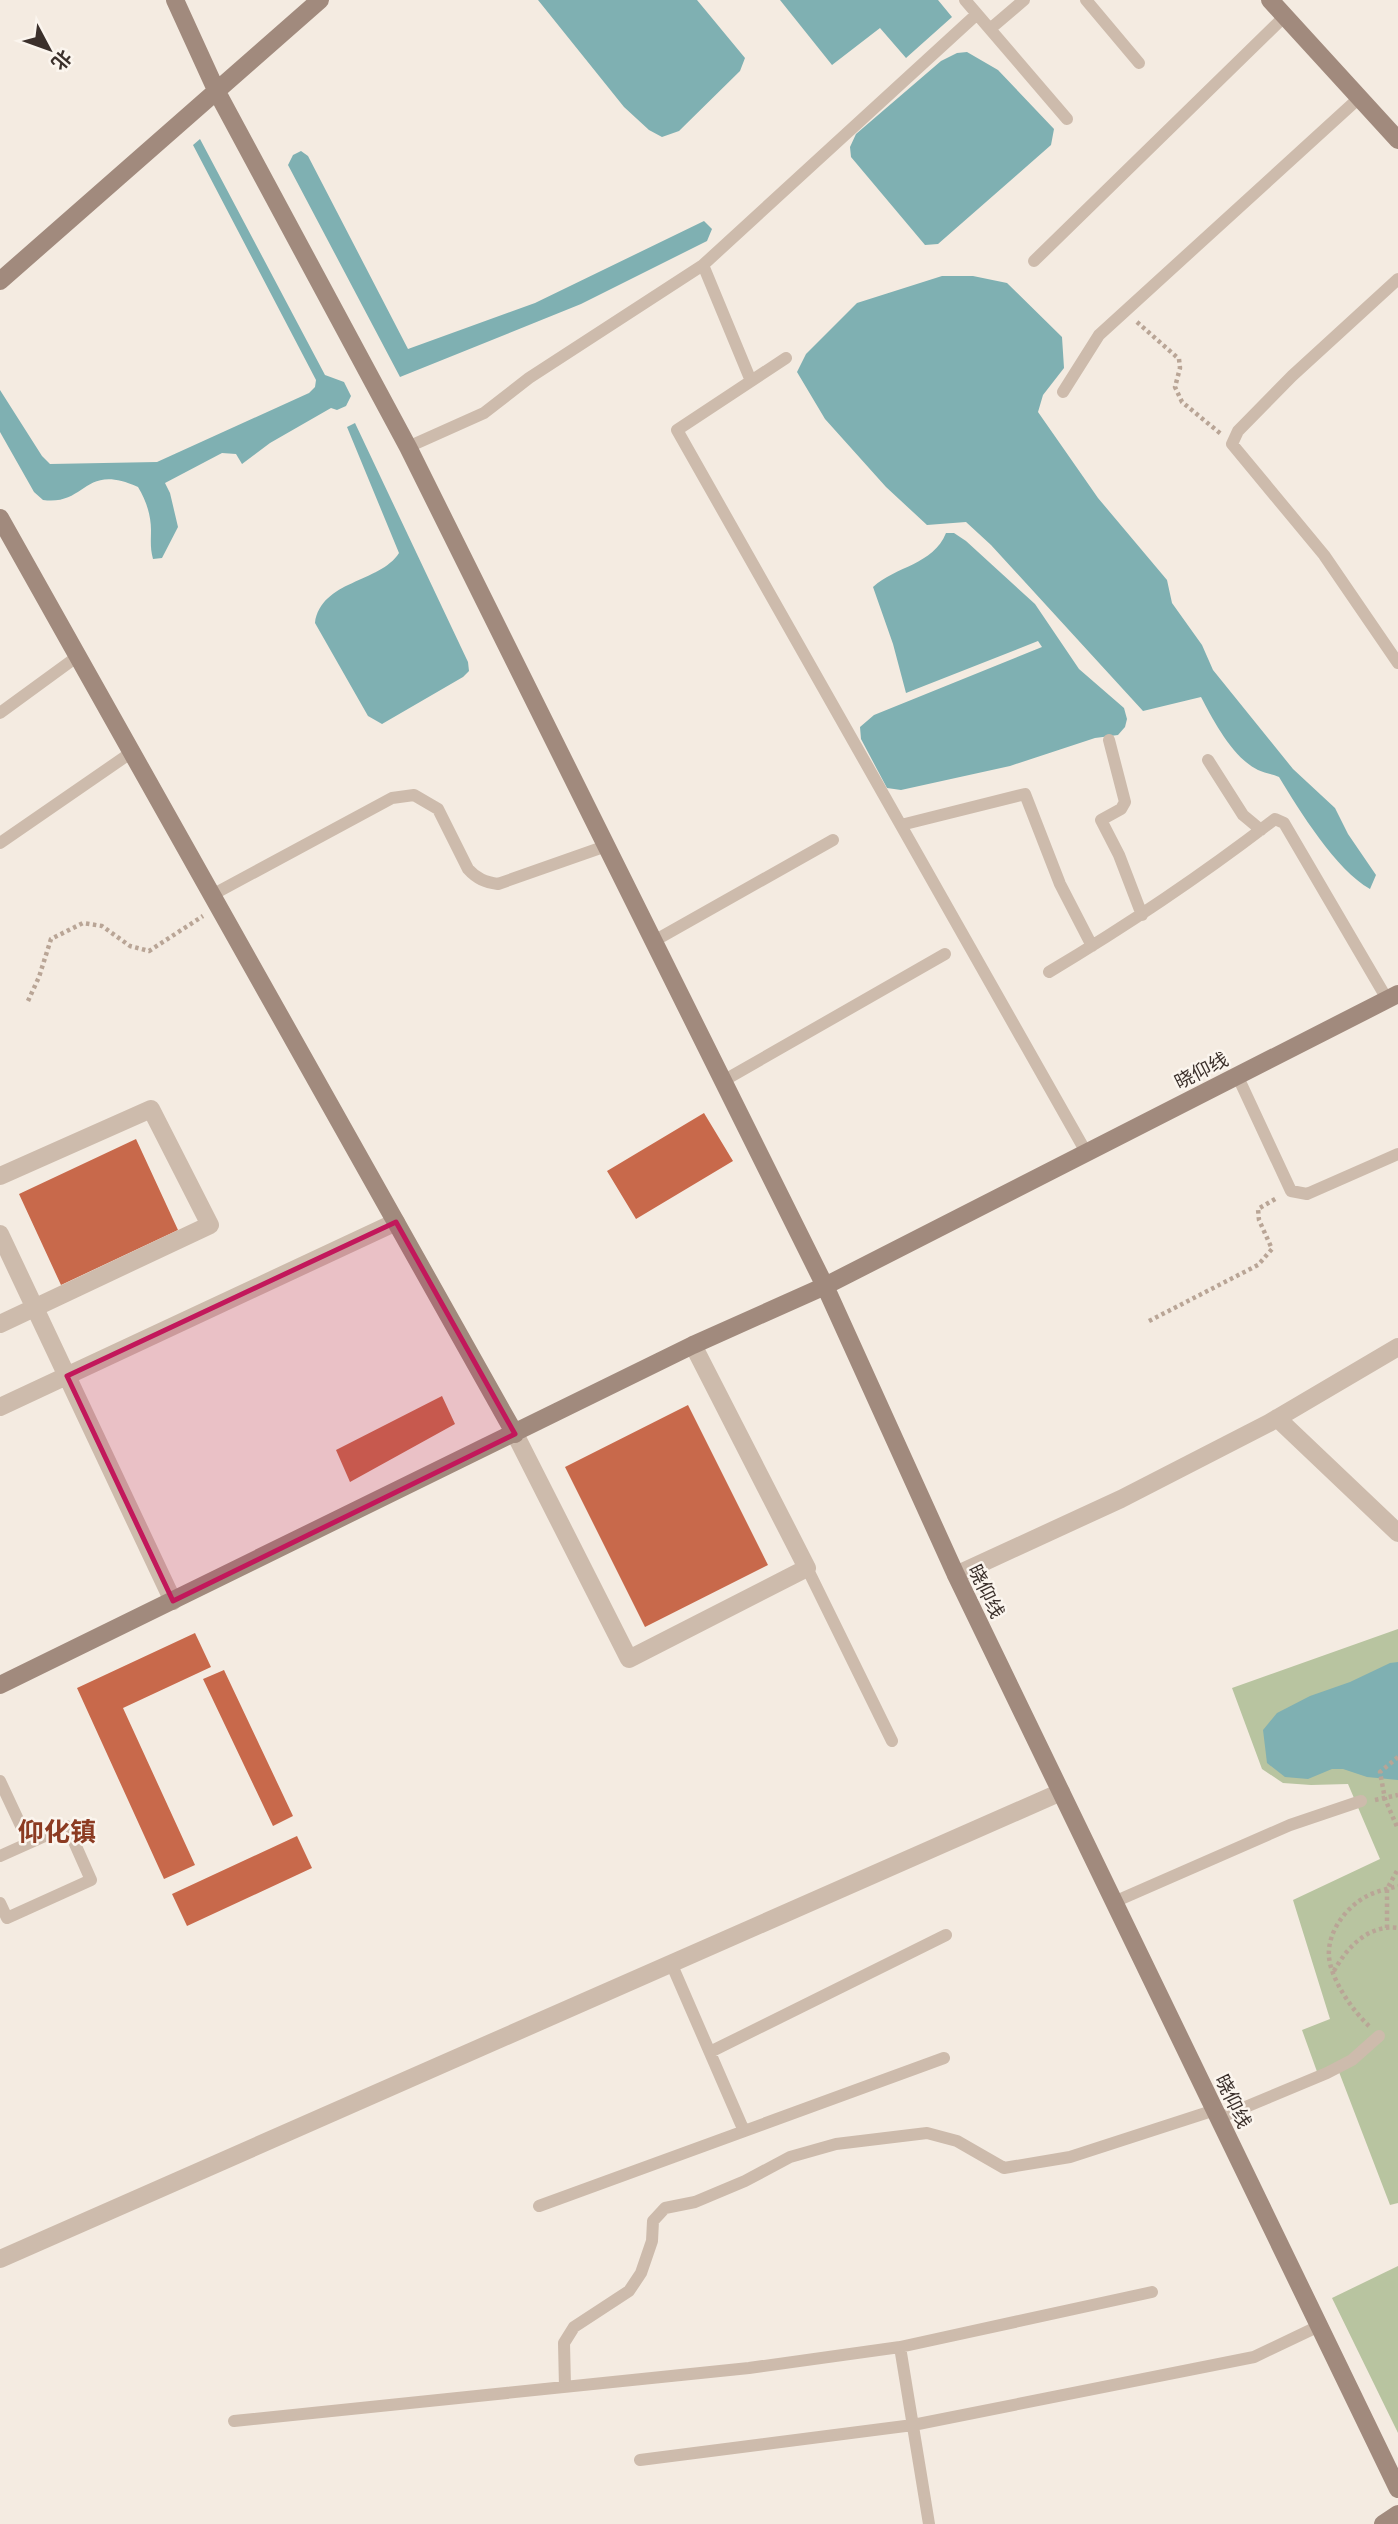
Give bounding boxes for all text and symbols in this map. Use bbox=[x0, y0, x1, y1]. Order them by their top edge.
north arrow bbox=[14, 14, 84, 84]
text: 北 bbox=[47, 46, 77, 75]
street label: 晓仰线 bbox=[1170, 1047, 1232, 1093]
street label: 晓仰线 bbox=[964, 1560, 1010, 1622]
district label: 仰化镇 bbox=[18, 1816, 96, 1847]
street label: 晓仰线 bbox=[1211, 2070, 1257, 2132]

